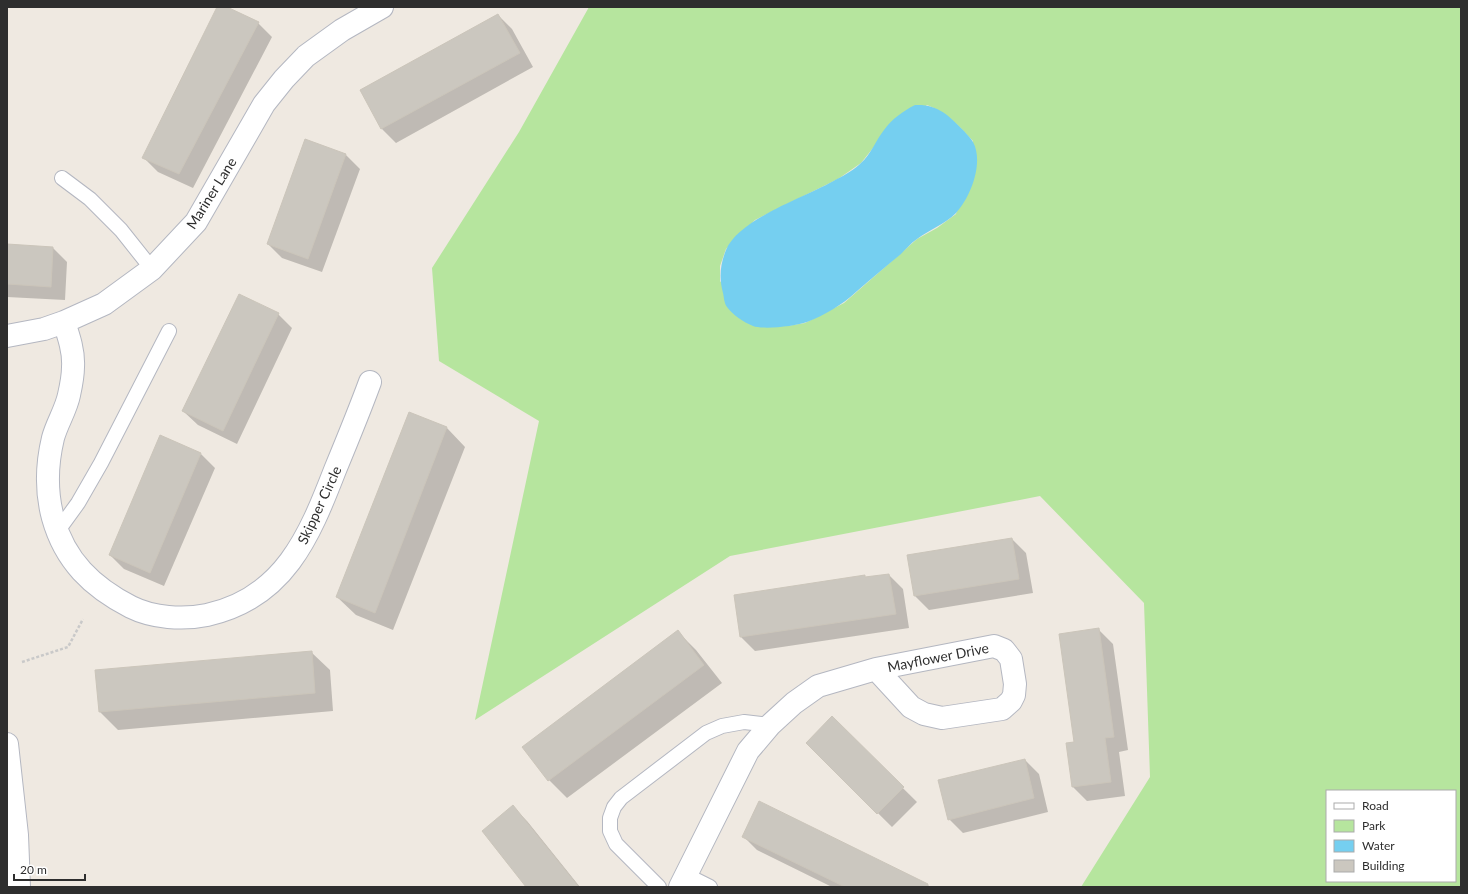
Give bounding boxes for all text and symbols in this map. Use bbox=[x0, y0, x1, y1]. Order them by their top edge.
street label: Mariner Lane bbox=[182, 154, 240, 232]
street label: Skipper Circle bbox=[293, 463, 345, 547]
street label: Mayflower Drive bbox=[886, 639, 990, 675]
legend bbox=[1326, 790, 1456, 882]
text: Road bbox=[1362, 798, 1389, 813]
text: Park bbox=[1362, 818, 1386, 833]
text: Water bbox=[1362, 838, 1395, 853]
scale bar bbox=[14, 856, 85, 882]
text: Building bbox=[1362, 858, 1405, 873]
text: 20 m bbox=[20, 862, 47, 877]

